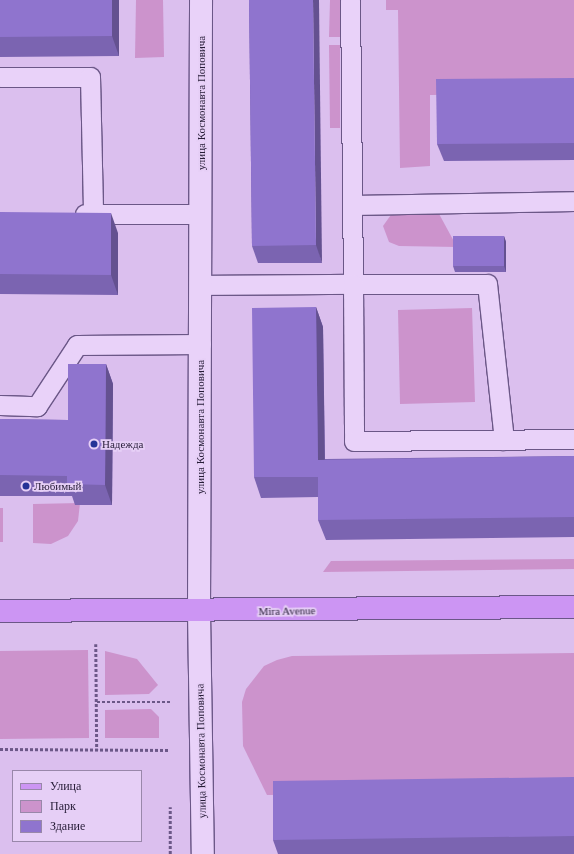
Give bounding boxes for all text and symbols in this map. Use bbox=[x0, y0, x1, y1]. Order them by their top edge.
street label: улица Космонавта Поповича bbox=[194, 36, 208, 170]
street label: улица Космонавта Поповича bbox=[193, 360, 207, 494]
place label: Надежда bbox=[102, 437, 143, 451]
marker: Надежда bbox=[89, 439, 99, 449]
place label: Любимый bbox=[34, 479, 81, 493]
marker: Любимый bbox=[21, 481, 31, 491]
street label: Mira Avenue bbox=[258, 604, 316, 618]
street label: улица Космонавта Поповича bbox=[193, 684, 209, 818]
legend bbox=[12, 770, 142, 842]
text: Улица bbox=[50, 779, 81, 793]
text: Парк bbox=[50, 799, 76, 813]
text: Здание bbox=[50, 819, 85, 833]

